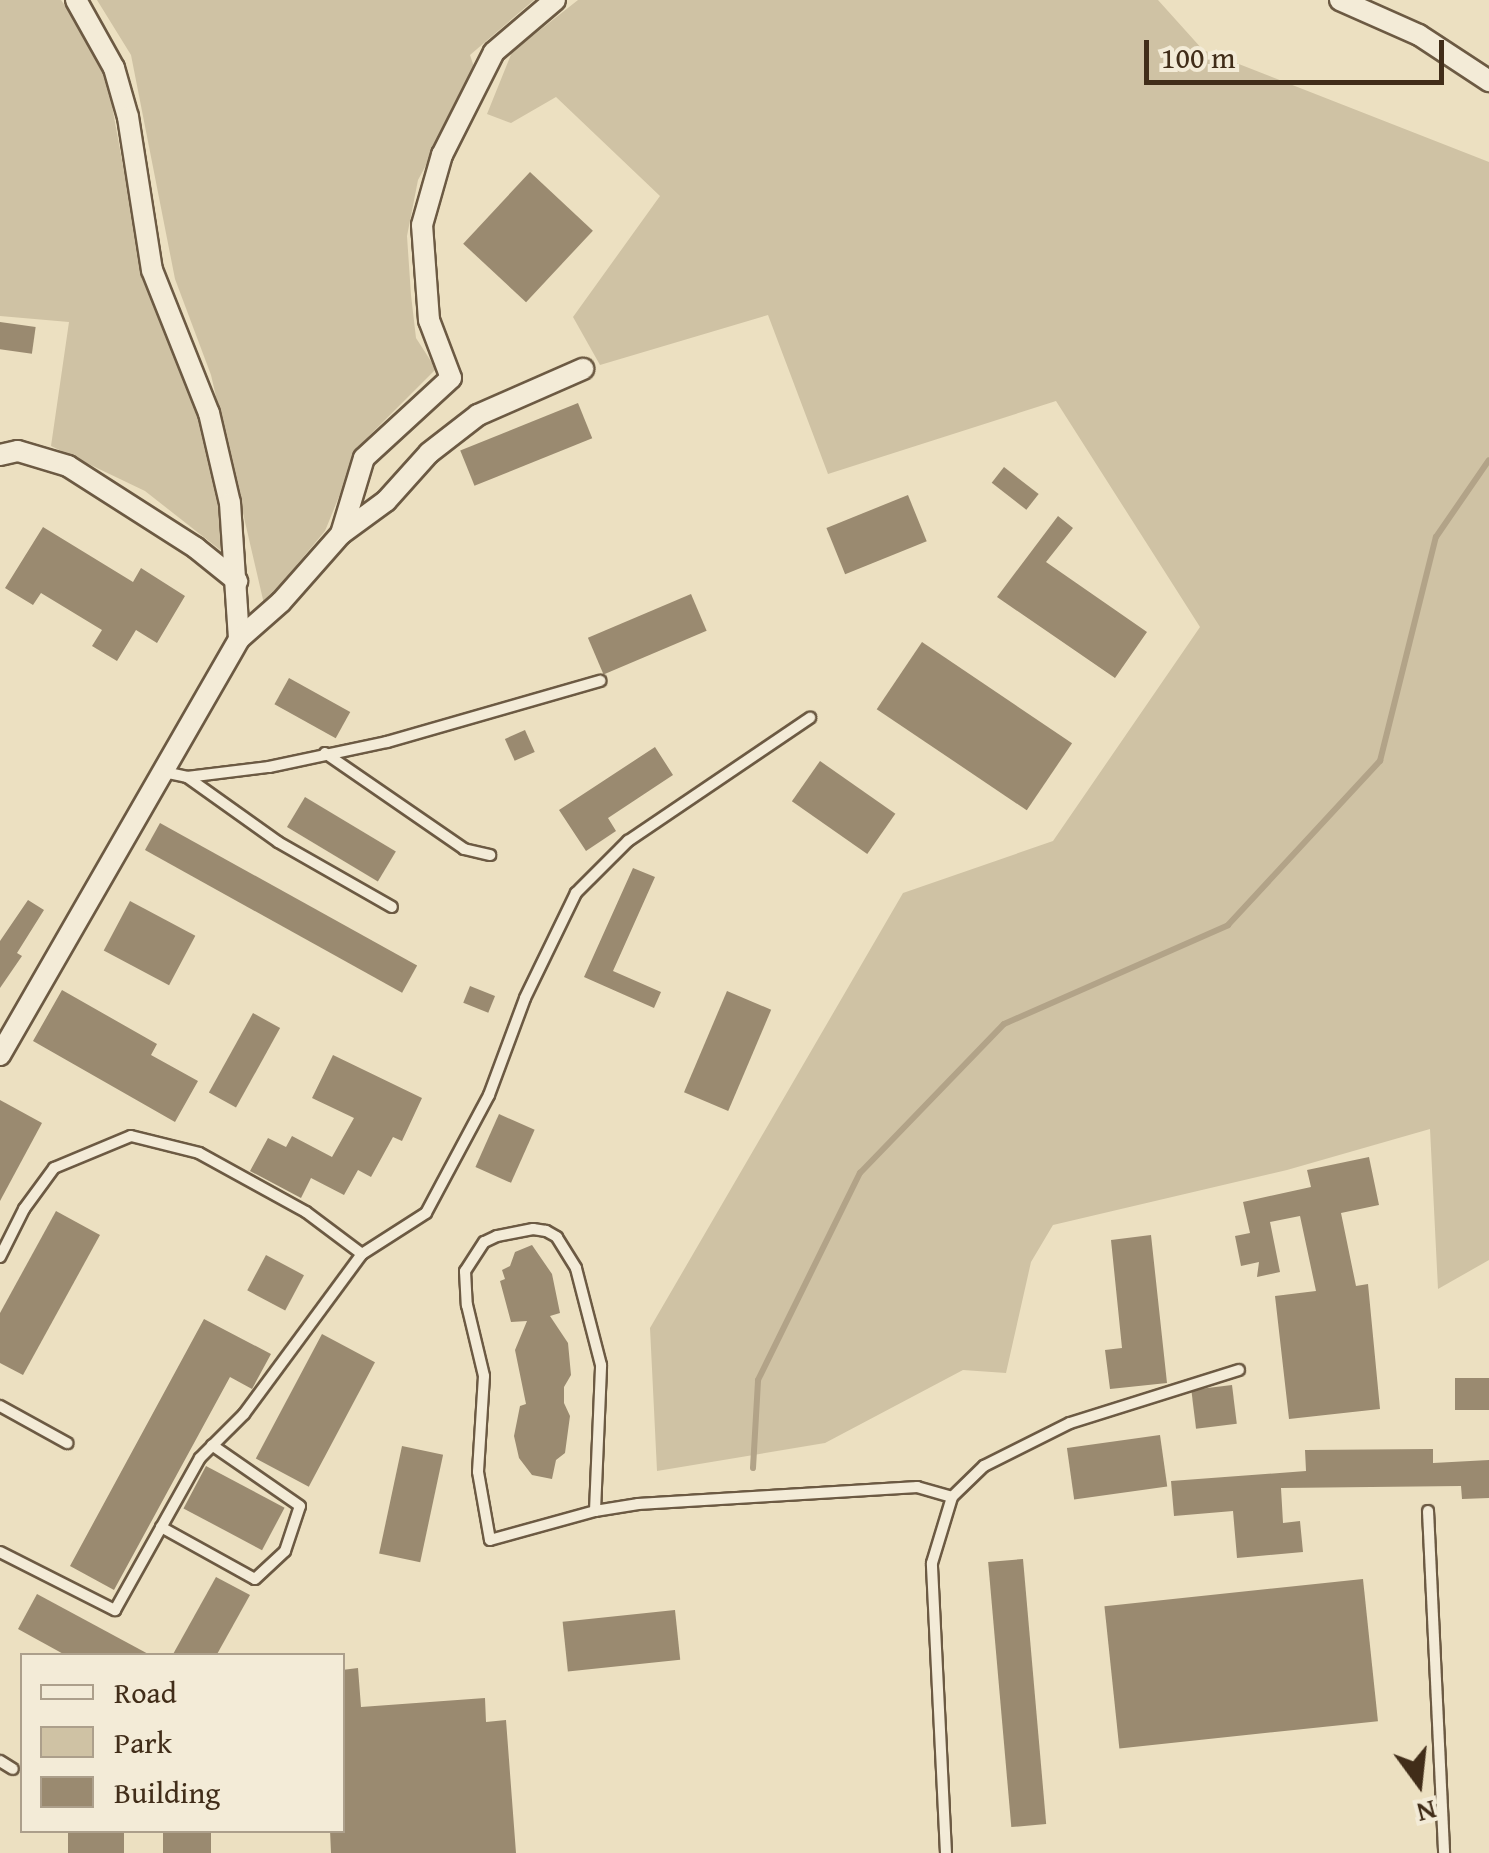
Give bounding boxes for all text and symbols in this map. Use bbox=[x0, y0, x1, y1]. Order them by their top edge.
scale bar bbox=[1149, 20, 1449, 82]
text: 100 m bbox=[1161, 35, 1235, 79]
legend bbox=[20, 1653, 345, 1833]
text: Road bbox=[114, 1670, 177, 1714]
text: Park bbox=[114, 1720, 172, 1764]
north arrow bbox=[1369, 1733, 1469, 1833]
text: Building bbox=[114, 1770, 220, 1814]
text: N bbox=[1413, 1790, 1441, 1835]

